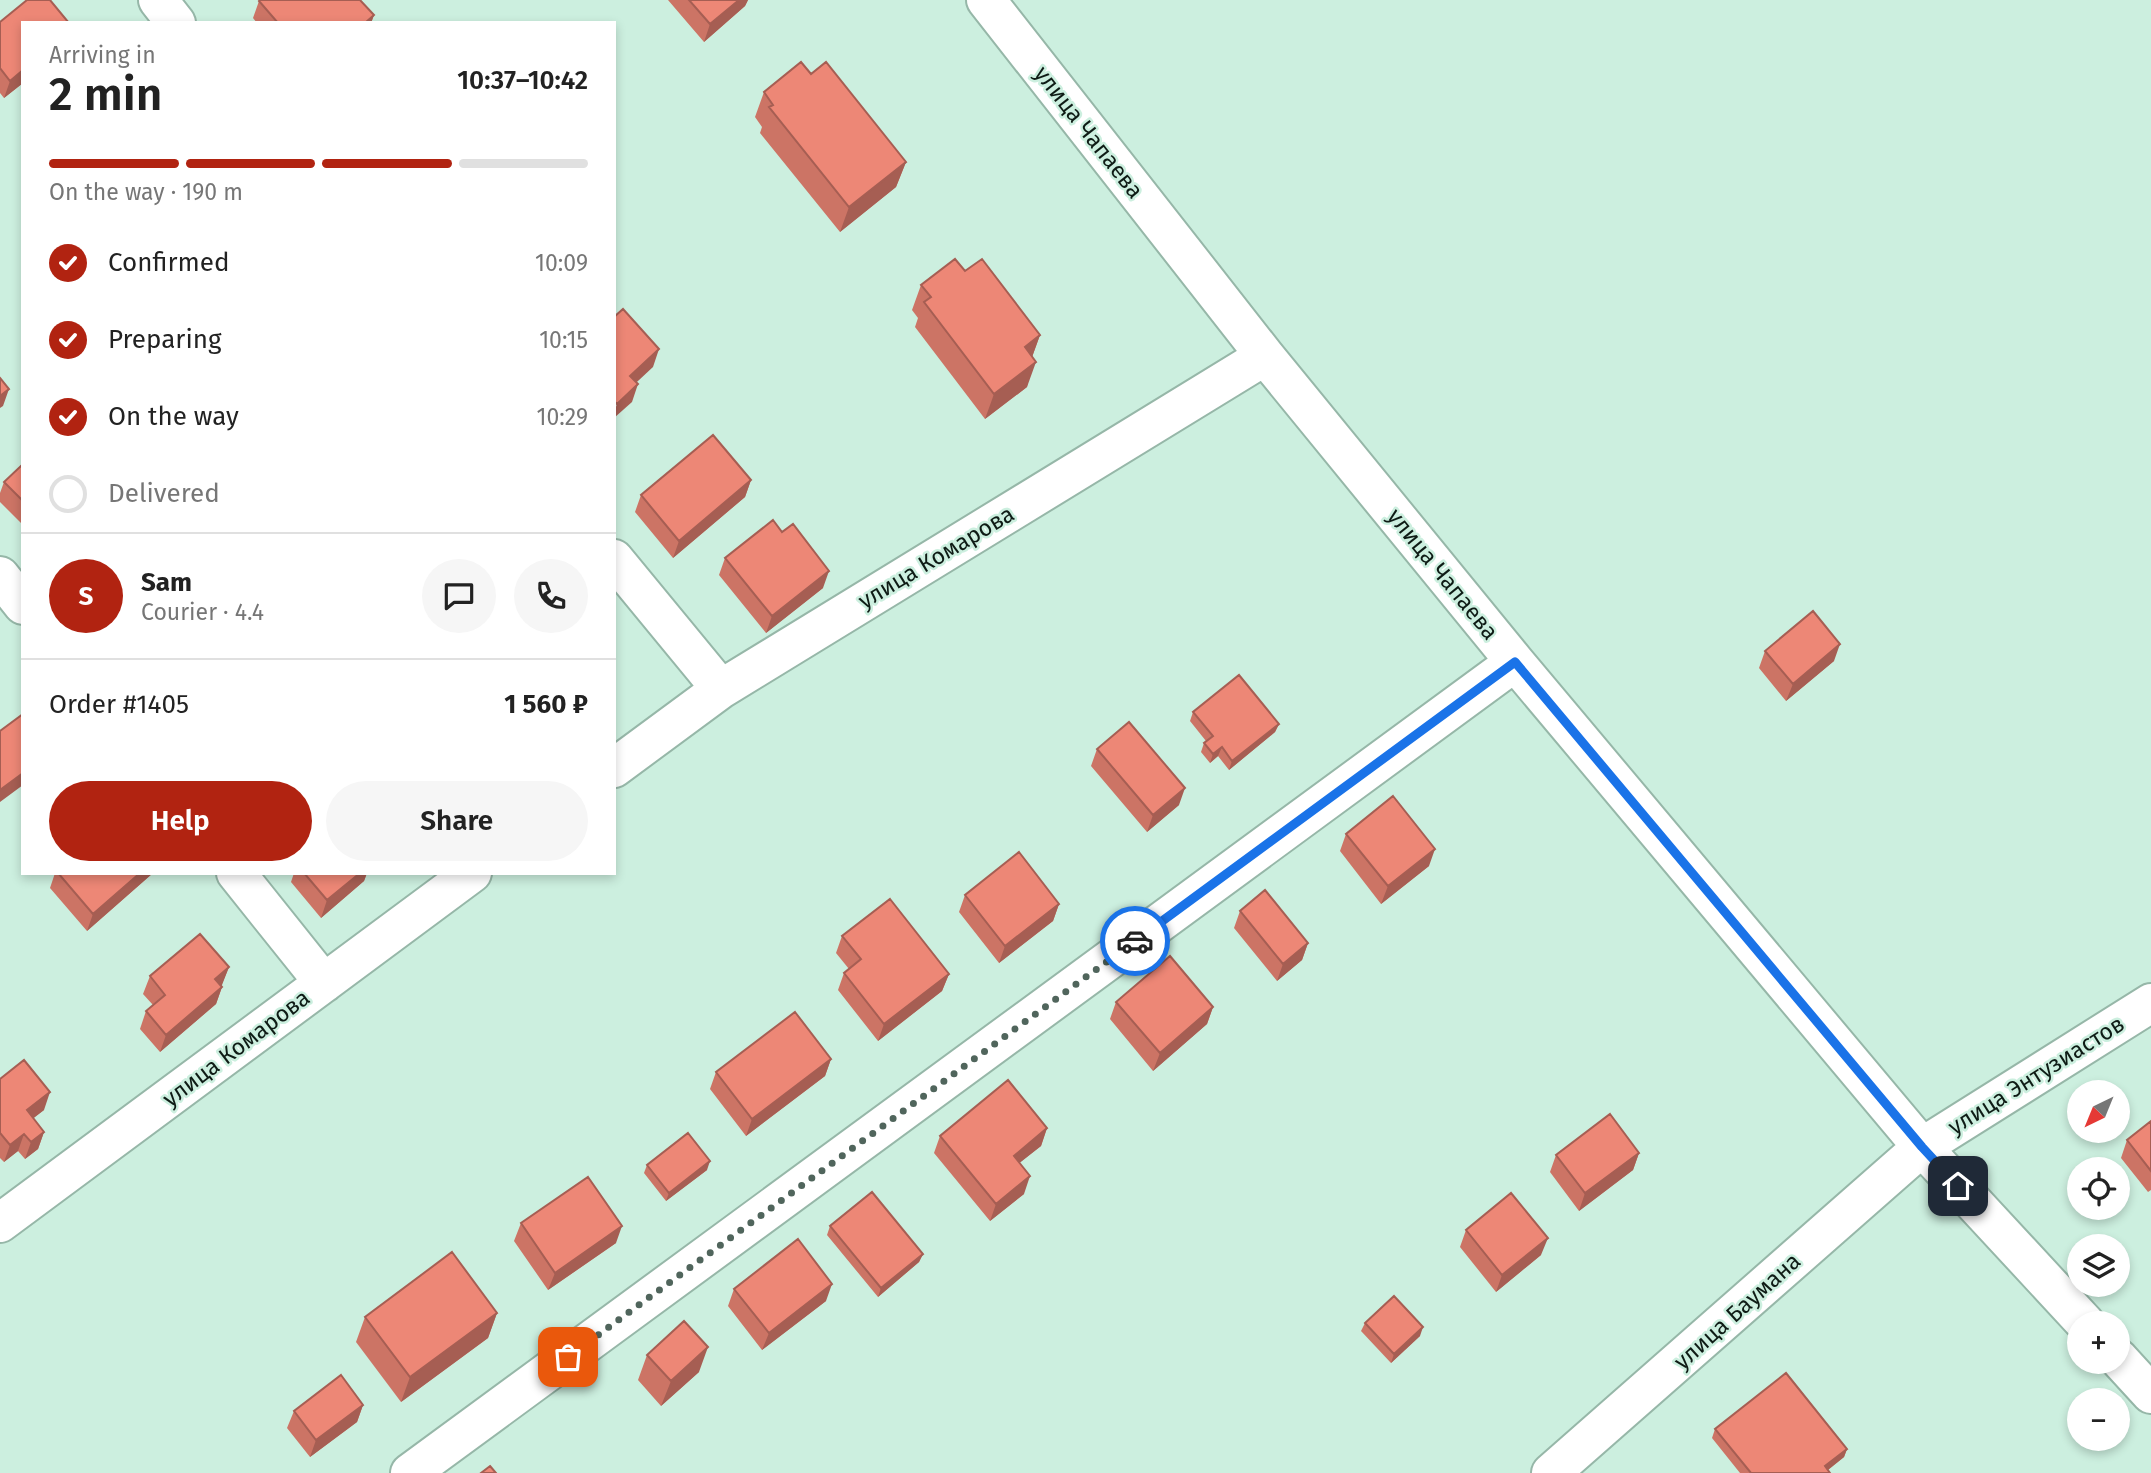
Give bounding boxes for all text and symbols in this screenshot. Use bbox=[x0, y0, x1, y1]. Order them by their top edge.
text: Arriving in bbox=[49, 41, 156, 69]
street label: улица Чапаева bbox=[1029, 60, 1149, 204]
text: 10:37–10:42 bbox=[457, 65, 588, 96]
text: 2 min bbox=[49, 67, 162, 122]
text: On the way · 190 m bbox=[49, 178, 243, 206]
icon: check bbox=[49, 244, 87, 282]
text: Confirmed bbox=[108, 247, 229, 278]
text: 10:09 bbox=[535, 249, 588, 277]
icon: check bbox=[49, 321, 87, 359]
text: Preparing bbox=[108, 324, 221, 355]
text: 10:15 bbox=[539, 326, 588, 354]
icon: check bbox=[49, 398, 87, 436]
text: On the way bbox=[108, 401, 239, 432]
text: 10:29 bbox=[536, 403, 588, 431]
text: Delivered bbox=[108, 478, 220, 509]
street label: улица Комарова bbox=[853, 499, 1019, 615]
street label: улица Чапаева bbox=[1382, 503, 1504, 645]
button: chat bbox=[422, 559, 496, 633]
button: phone bbox=[514, 559, 588, 633]
text: Sam bbox=[141, 567, 192, 598]
text: S bbox=[79, 581, 93, 612]
text: Courier · 4.4 bbox=[141, 598, 264, 626]
text: Order #1405 bbox=[49, 689, 189, 720]
text: 1 560 ₽ bbox=[504, 689, 588, 720]
button: Help bbox=[49, 781, 312, 861]
button: Share bbox=[326, 781, 588, 861]
courier bbox=[1100, 906, 1170, 976]
icon: car bbox=[1116, 922, 1154, 960]
street label: улица Комарова bbox=[157, 984, 315, 1112]
street label: улица Энтузиастов bbox=[1943, 1009, 2129, 1141]
north arrow bbox=[2067, 1080, 2130, 1143]
map controls bbox=[2067, 1080, 2130, 1451]
pin bbox=[1928, 1156, 1988, 1216]
button: locate bbox=[2067, 1157, 2130, 1220]
icon: home bbox=[1939, 1167, 1977, 1205]
button: layers bbox=[2067, 1234, 2130, 1297]
street label: улица Баумана bbox=[1668, 1247, 1806, 1375]
button: + bbox=[2067, 1311, 2130, 1374]
pin bbox=[538, 1327, 598, 1387]
icon: bag bbox=[549, 1338, 587, 1376]
button: − bbox=[2067, 1388, 2130, 1451]

